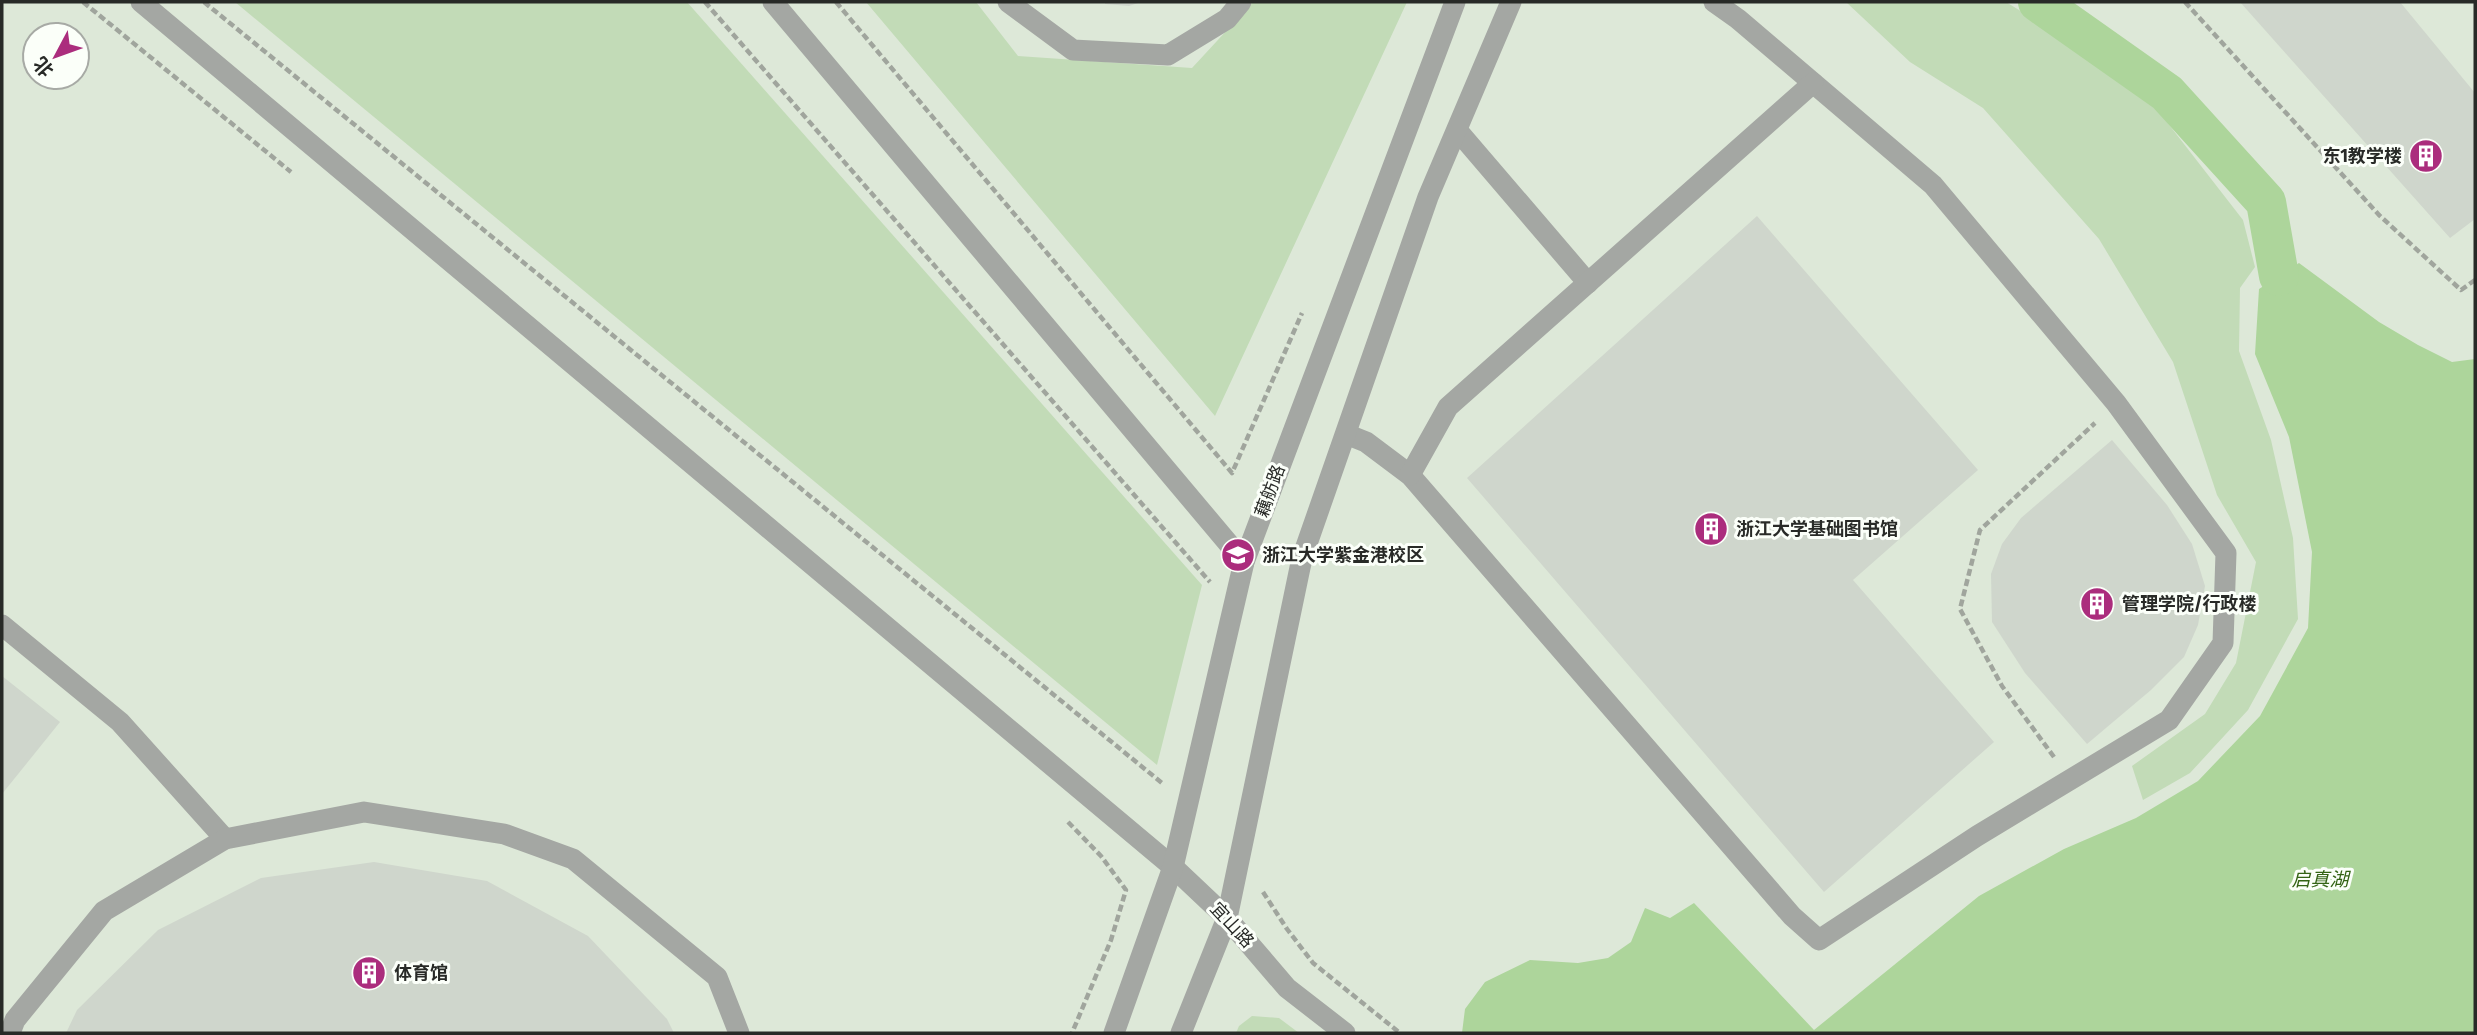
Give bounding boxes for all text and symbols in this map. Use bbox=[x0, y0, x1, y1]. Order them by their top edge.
north arrow bbox=[21, 21, 91, 91]
text: 北 bbox=[29, 52, 58, 82]
building icon: 东1教学楼 bbox=[2407, 137, 2445, 175]
place label: 东1教学楼 bbox=[2322, 145, 2402, 167]
street label: 藕舫路 bbox=[1250, 462, 1290, 520]
building icon: 浙江大学基础图书馆 bbox=[1692, 510, 1730, 548]
place label: 浙江大学基础图书馆 bbox=[1736, 518, 1898, 540]
school or university icon: 浙江大学紫金港校区 bbox=[1219, 536, 1257, 574]
place label: 浙江大学紫金港校区 bbox=[1262, 544, 1424, 566]
building icon: 管理学院/行政楼 bbox=[2078, 585, 2116, 623]
place label: 管理学院/行政楼 bbox=[2122, 593, 2256, 615]
water label: 启真湖 bbox=[2291, 868, 2351, 891]
street label: 宜山路 bbox=[1206, 898, 1258, 952]
building icon: 体育馆 bbox=[350, 954, 388, 992]
place label: 体育馆 bbox=[394, 962, 448, 984]

